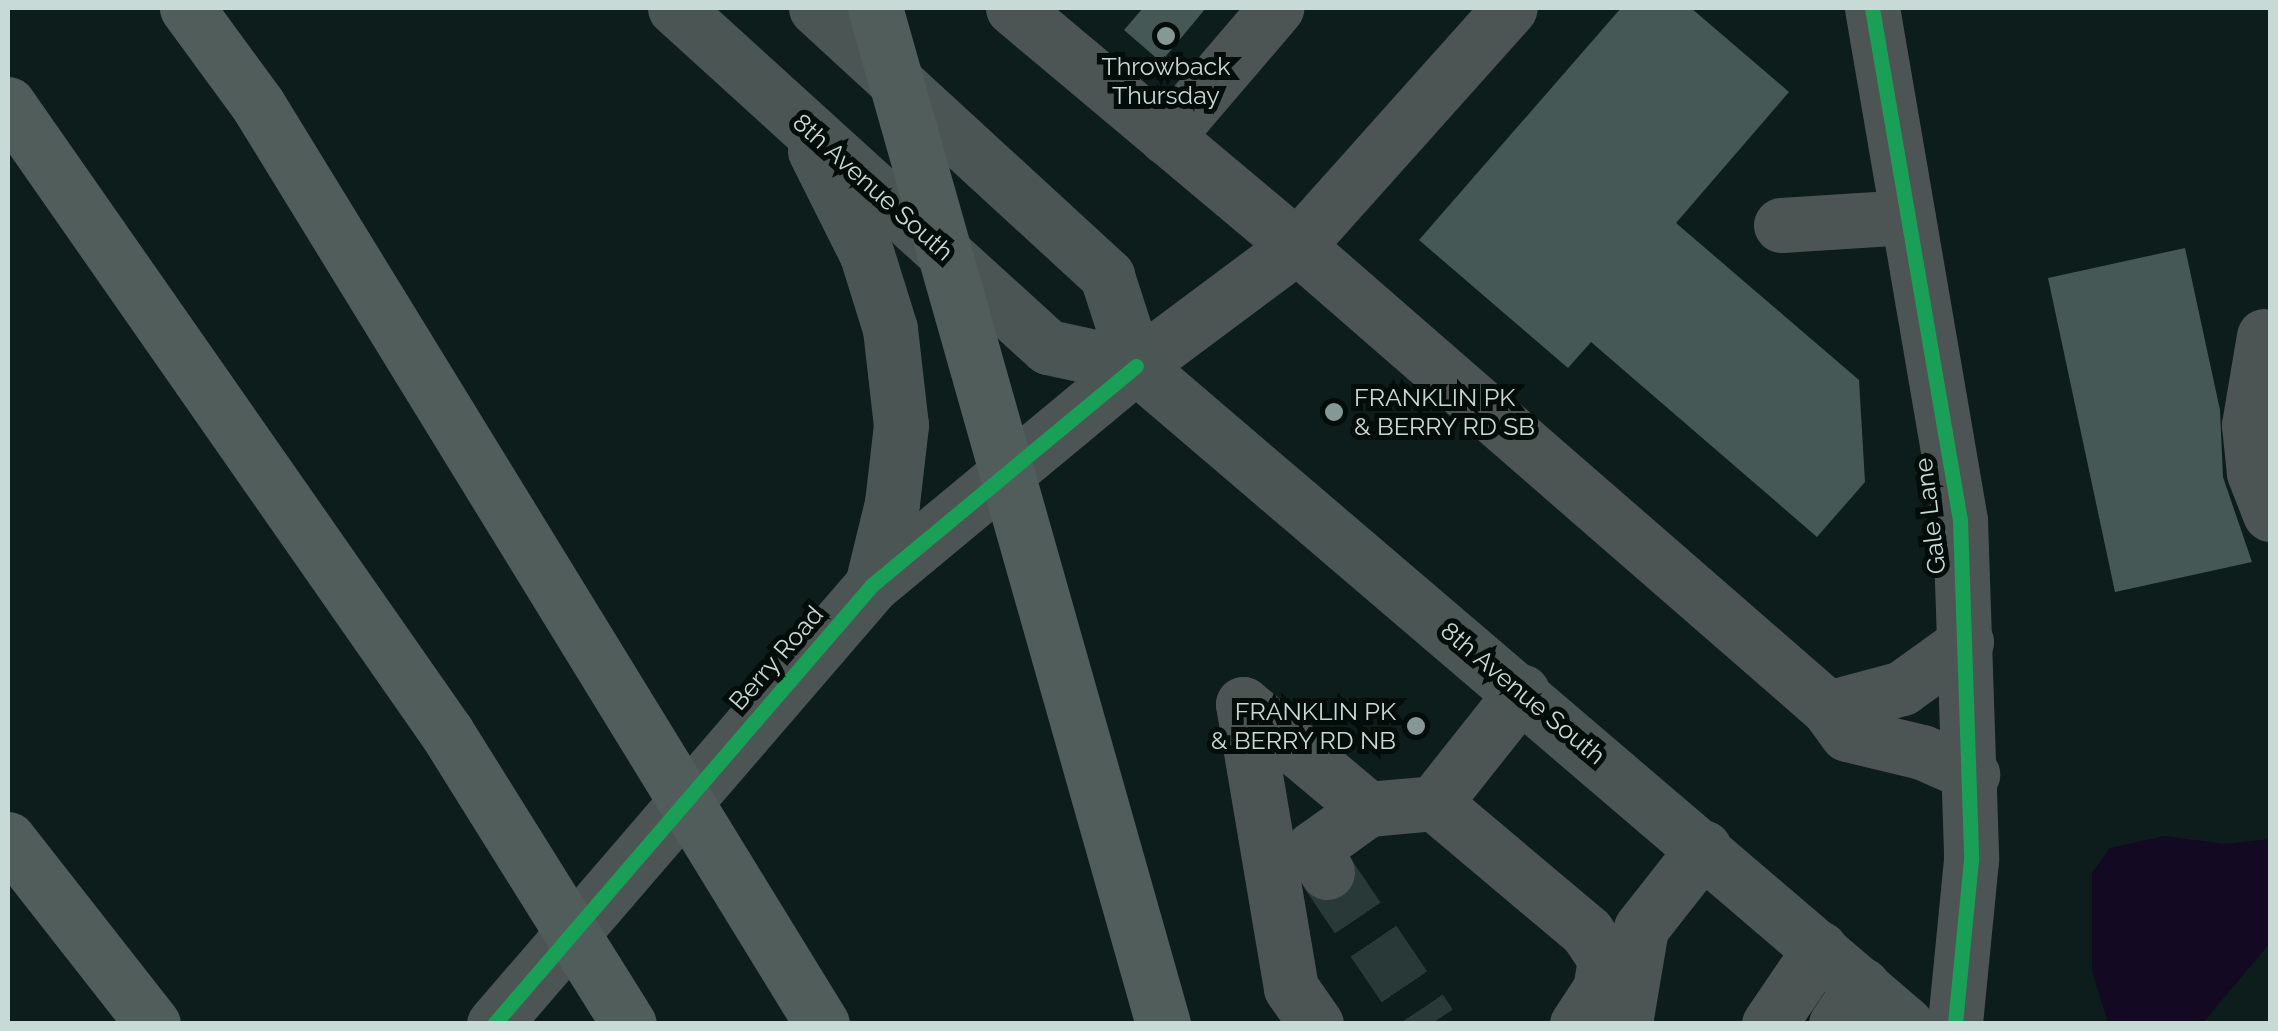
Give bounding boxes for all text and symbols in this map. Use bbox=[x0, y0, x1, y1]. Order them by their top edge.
marker: Throwback Thursday bbox=[1155, 25, 1177, 47]
place label: Throwback Thursday bbox=[1102, 52, 1230, 111]
street label: 8th Avenue South bbox=[786, 107, 960, 267]
place label: FRANKLIN PK & BERRY RD SB bbox=[1354, 383, 1536, 442]
marker: FRANKLIN PK & BERRY RD SB bbox=[1323, 401, 1345, 423]
street label: Gale Lane bbox=[1908, 456, 1952, 576]
street label: Berry Road bbox=[722, 600, 830, 716]
street label: 8th Avenue South bbox=[1434, 615, 1612, 771]
place label: FRANKLIN PK & BERRY RD NB bbox=[1210, 697, 1396, 756]
marker: FRANKLIN PK & BERRY RD NB bbox=[1405, 715, 1427, 737]

